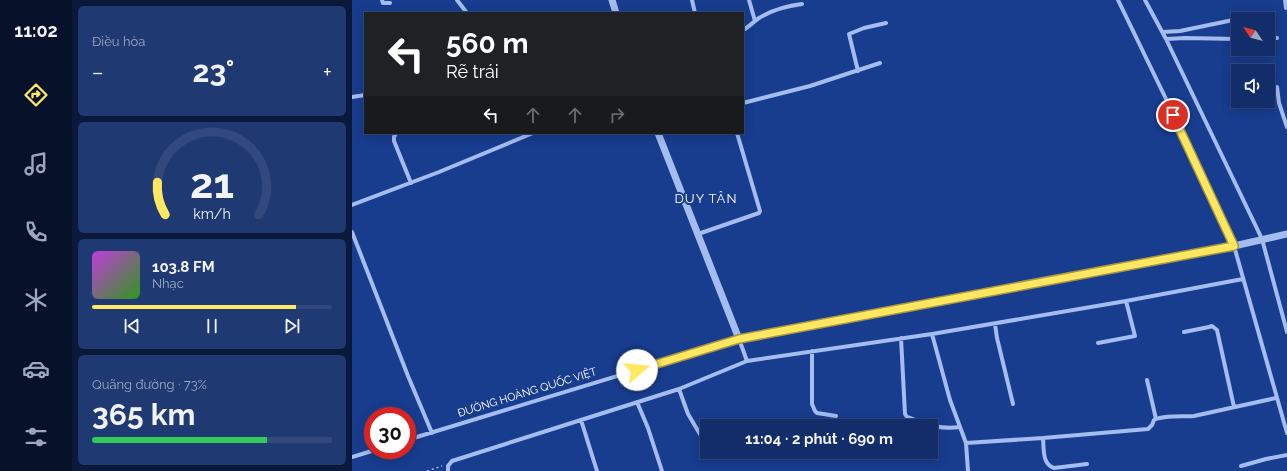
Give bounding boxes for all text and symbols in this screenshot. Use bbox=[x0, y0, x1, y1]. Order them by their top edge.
north arrow bbox=[1231, 12, 1275, 56]
map controls bbox=[1231, 12, 1275, 108]
text: 11:02 bbox=[14, 20, 58, 41]
text: 560 m bbox=[446, 27, 529, 60]
icon: left bbox=[380, 28, 432, 80]
text: Điều hòa bbox=[92, 34, 145, 49]
text: 23° bbox=[192, 54, 234, 89]
text: − bbox=[92, 59, 104, 85]
text: + bbox=[323, 59, 332, 85]
text: Rẽ trái bbox=[446, 61, 499, 82]
button: sound bbox=[1231, 64, 1275, 108]
icon: directions bbox=[22, 81, 50, 109]
pin bbox=[1156, 98, 1190, 132]
icon: left bbox=[480, 104, 502, 126]
icon: ahead bbox=[522, 104, 544, 126]
icon: ahead bbox=[564, 104, 586, 126]
icon: right bbox=[606, 104, 628, 126]
icon: arrive bbox=[1162, 104, 1184, 126]
icon: music bbox=[22, 150, 50, 178]
text: 21 bbox=[190, 159, 234, 208]
district label: DUY TÂN bbox=[675, 191, 737, 206]
text: km/h bbox=[193, 206, 231, 222]
icon: phone bbox=[22, 218, 50, 246]
text: 103.8 FM bbox=[152, 258, 215, 276]
text: Nhạc bbox=[152, 276, 184, 291]
icon: climate bbox=[22, 286, 50, 314]
icon: previous bbox=[121, 315, 143, 337]
icon: pause bbox=[201, 315, 223, 337]
icon: next bbox=[281, 315, 303, 337]
position arrow bbox=[616, 349, 658, 391]
icon: car bbox=[22, 355, 50, 383]
street label: ĐƯỜNG HOÀNG QUỐC VIỆT bbox=[456, 364, 599, 420]
text: Quãng đường · 73% bbox=[92, 377, 207, 392]
text: 365 km bbox=[92, 397, 195, 432]
speed limit sign: 30 bbox=[364, 407, 416, 459]
icon: filters bbox=[22, 423, 50, 451]
text: 11:04 · 2 phút · 690 m bbox=[745, 430, 893, 448]

